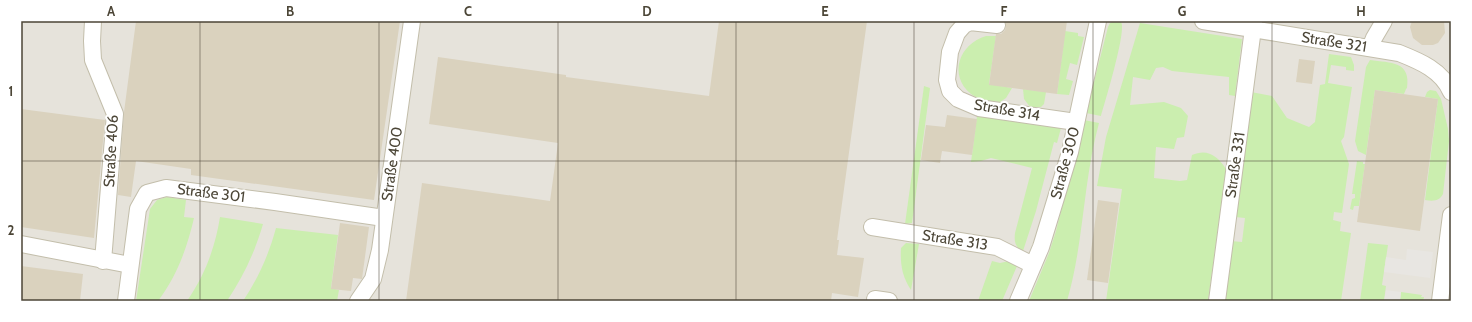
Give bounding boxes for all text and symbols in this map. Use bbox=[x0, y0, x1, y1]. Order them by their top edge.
text: A bbox=[107, 3, 116, 19]
text: B bbox=[286, 3, 294, 19]
text: C bbox=[464, 3, 472, 19]
text: D bbox=[642, 3, 652, 19]
text: E bbox=[821, 3, 829, 19]
text: F bbox=[1001, 3, 1008, 19]
text: G bbox=[1178, 3, 1187, 19]
text: H bbox=[1356, 3, 1366, 19]
street label: Straße 321 bbox=[1300, 28, 1368, 56]
text: 1 bbox=[9, 83, 13, 99]
street label: Straße 314 bbox=[973, 95, 1042, 125]
street label: Straße 406 bbox=[100, 114, 122, 188]
street label: Straße 300 bbox=[1047, 125, 1083, 201]
street label: Straße 400 bbox=[378, 126, 406, 202]
street label: Straße 331 bbox=[1221, 131, 1249, 199]
street label: Straße 301 bbox=[176, 180, 246, 206]
text: 2 bbox=[8, 222, 15, 238]
street label: Straße 313 bbox=[921, 226, 989, 254]

